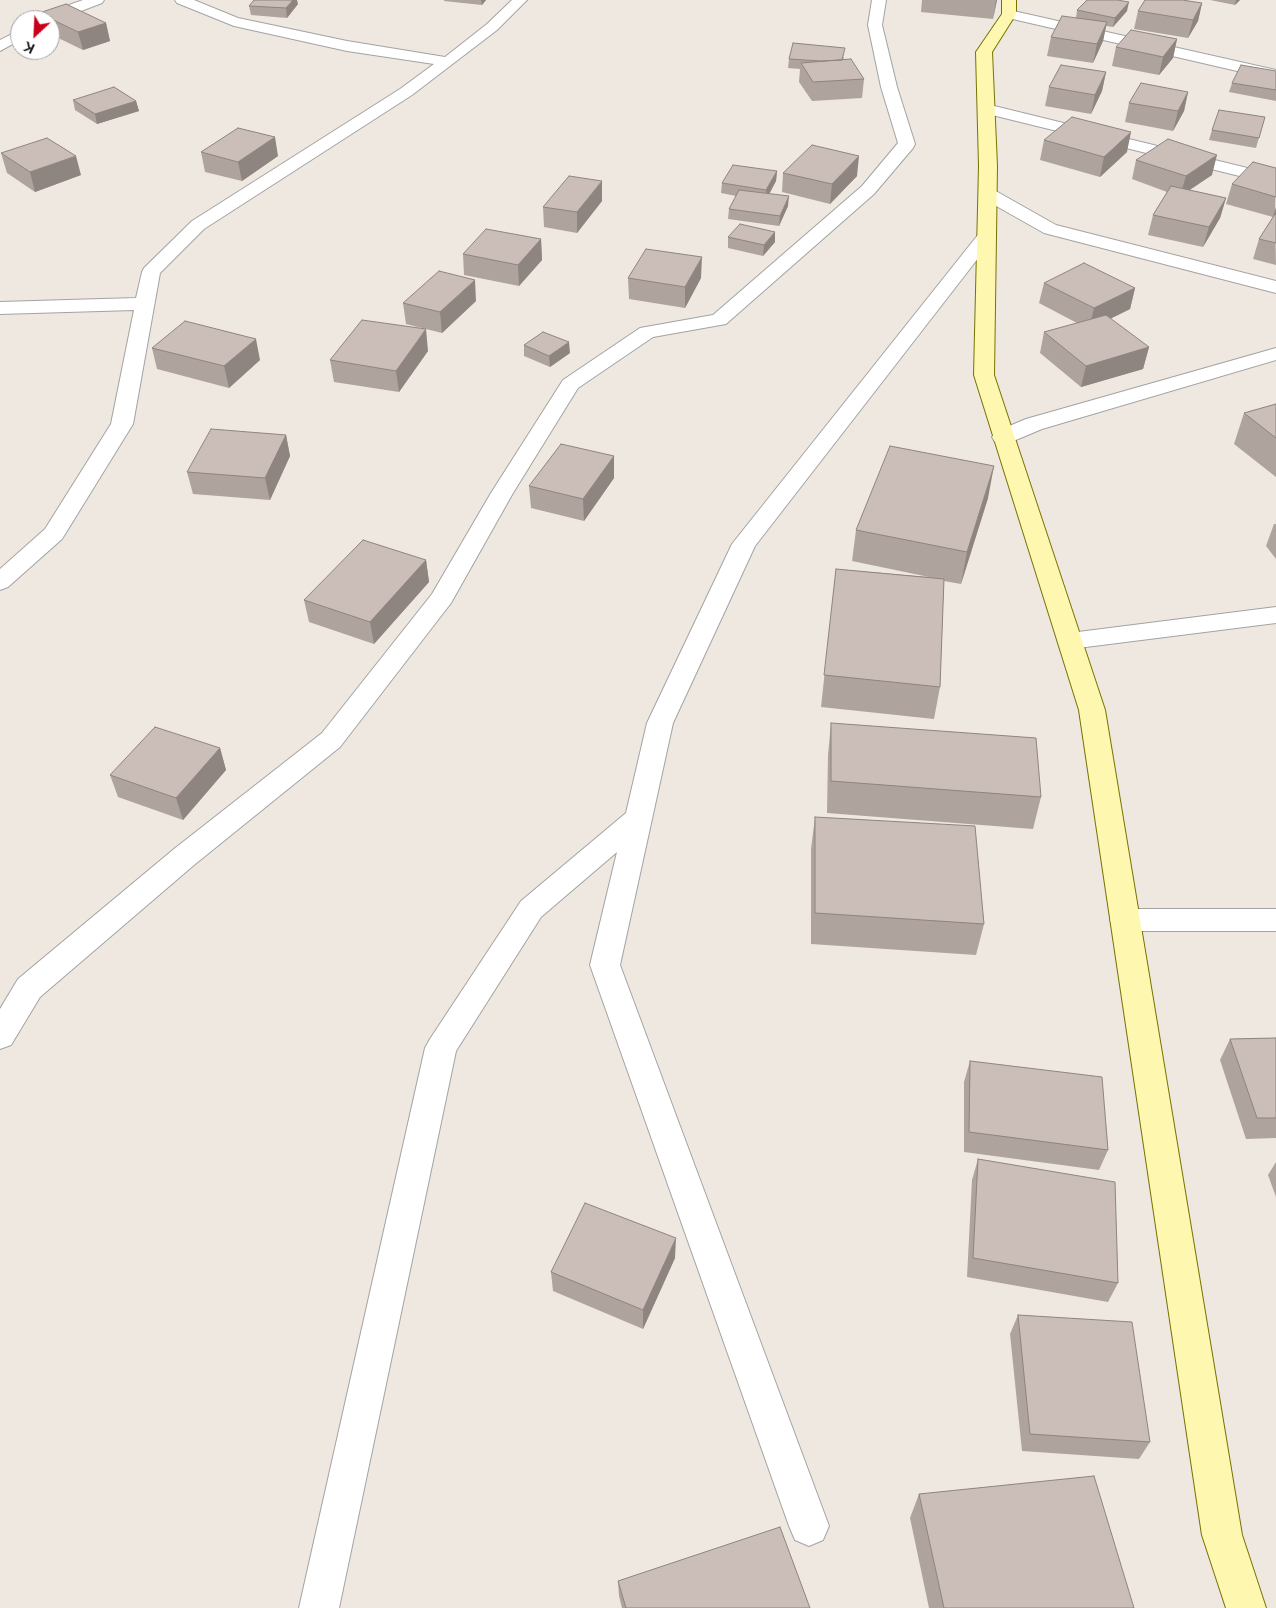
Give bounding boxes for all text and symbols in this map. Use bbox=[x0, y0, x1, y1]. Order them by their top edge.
north arrow bbox=[10, 10, 60, 60]
text: K bbox=[21, 38, 37, 57]

